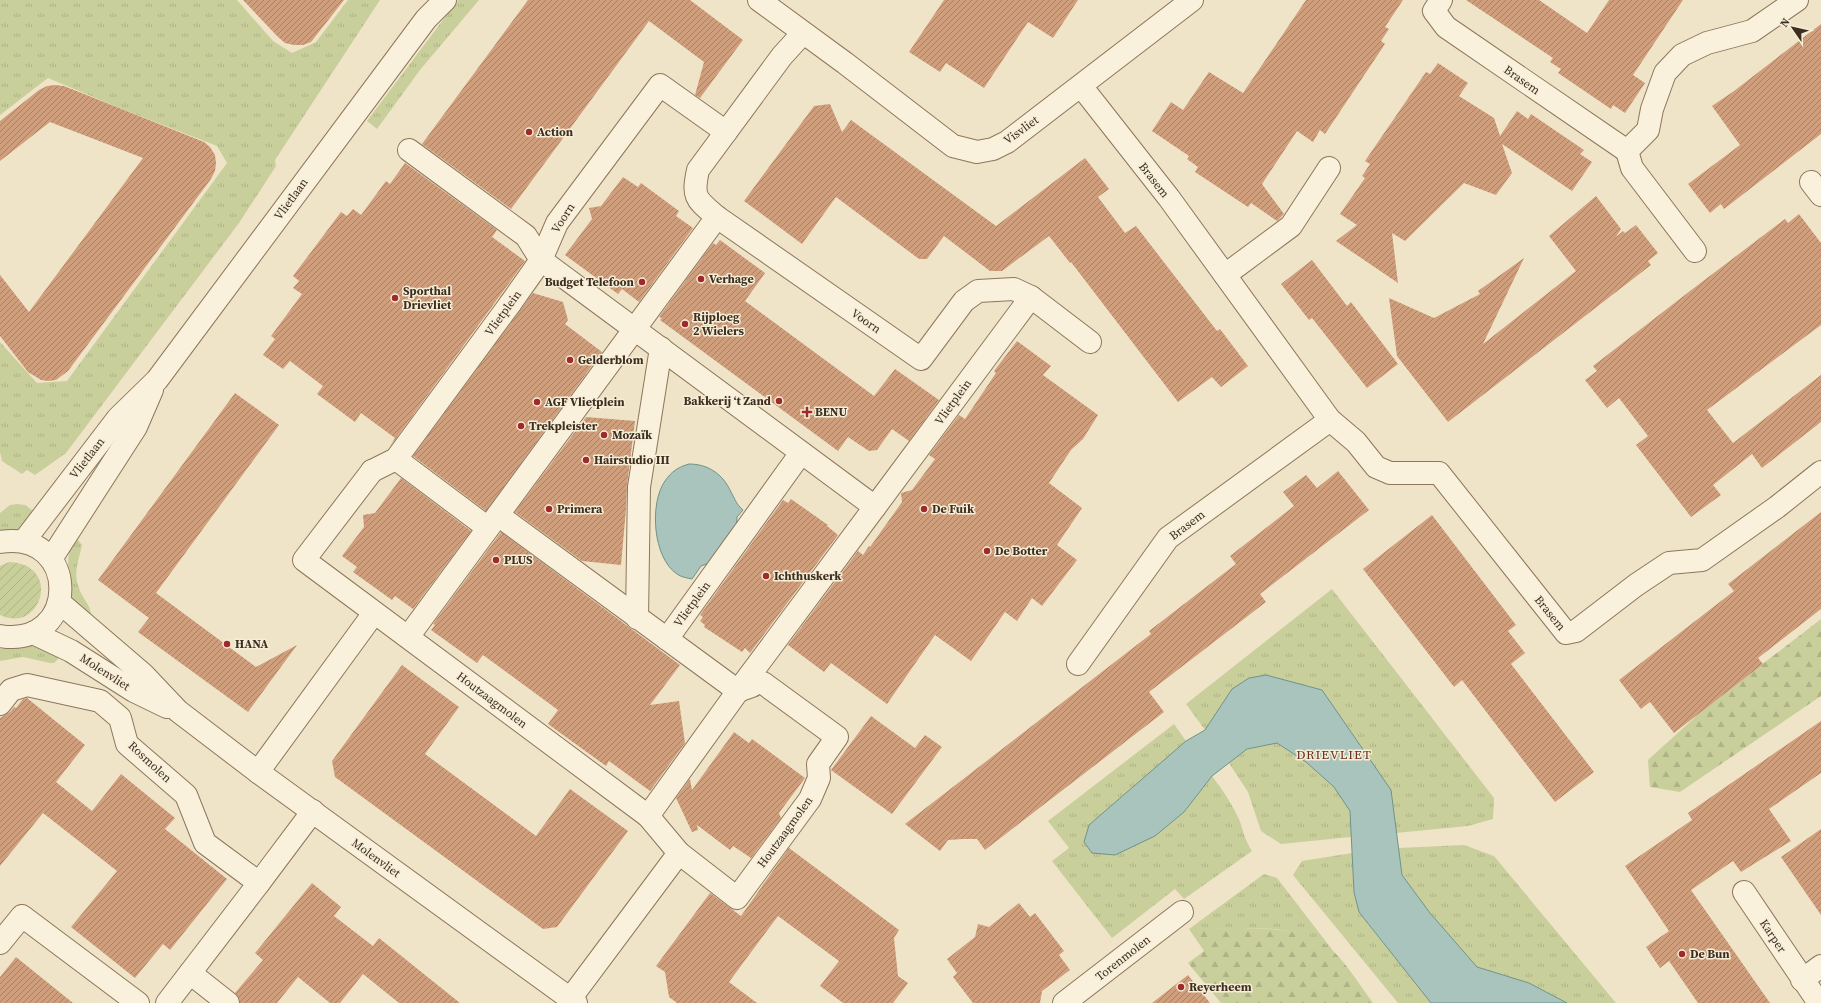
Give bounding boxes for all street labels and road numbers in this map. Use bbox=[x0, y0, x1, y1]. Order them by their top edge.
street label: Brasem bbox=[1501, 62, 1543, 98]
street label: Visvliet bbox=[1000, 112, 1042, 148]
street label: Brasem bbox=[1135, 159, 1173, 201]
street label: Vlietlaan bbox=[270, 175, 312, 223]
street label: Voorn bbox=[548, 200, 578, 236]
street label: Vlietplein bbox=[481, 287, 525, 339]
street label: Voorn bbox=[848, 305, 884, 337]
street label: Vlietplein bbox=[931, 376, 975, 428]
street label: Vlietlaan bbox=[66, 434, 108, 482]
street label: Brasem bbox=[1166, 506, 1208, 544]
street label: Vlietplein bbox=[670, 578, 714, 630]
street label: Brasem bbox=[1531, 592, 1569, 634]
street label: Molenvliet bbox=[77, 650, 133, 694]
street label: Houtzaagmolen bbox=[453, 668, 531, 732]
street label: Rosmolen bbox=[125, 738, 175, 786]
street label: Houtzaagmolen bbox=[754, 793, 816, 871]
street label: Molenvliet bbox=[348, 835, 404, 881]
street label: Karper bbox=[1756, 916, 1790, 956]
street label: Torenmolen bbox=[1092, 932, 1154, 984]

